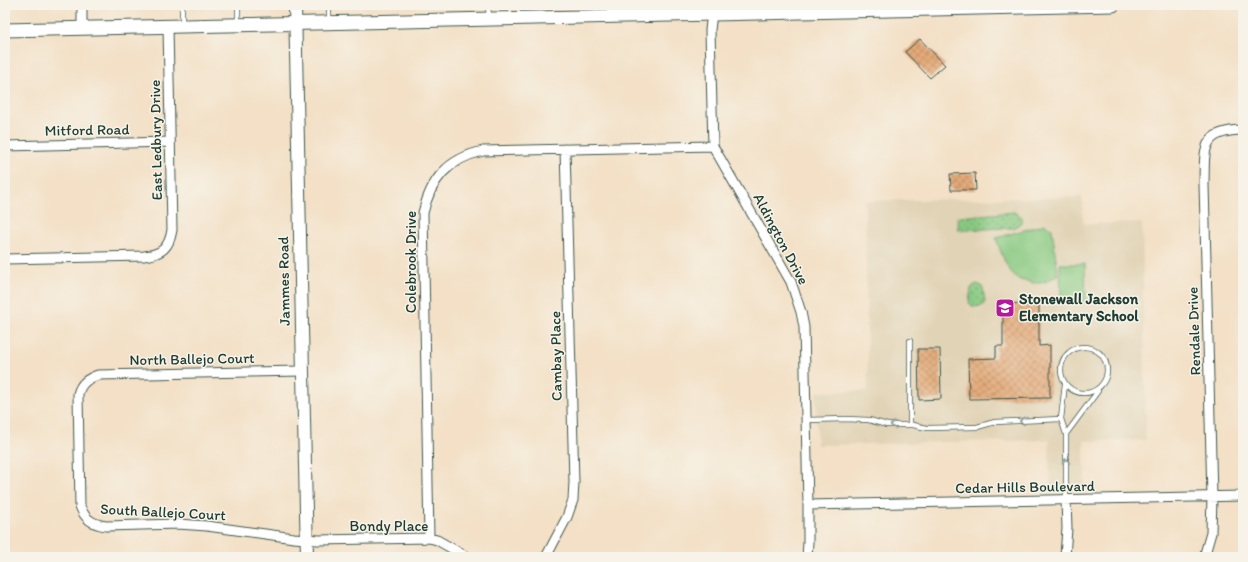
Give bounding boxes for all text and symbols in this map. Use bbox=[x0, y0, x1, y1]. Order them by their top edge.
street label: East Ledbury Drive bbox=[146, 80, 166, 200]
street label: Mitford Road bbox=[45, 120, 129, 140]
street label: Aldington Drive bbox=[749, 190, 813, 288]
street label: Colebrook Drive bbox=[402, 211, 420, 313]
street label: Jammes Road bbox=[274, 235, 294, 326]
street label: Rendale Drive bbox=[1183, 286, 1205, 376]
place label: Stonewall Jackson Elementary School bbox=[1019, 290, 1139, 326]
school or university icon: Stonewall Jackson Elementary School bbox=[994, 297, 1016, 319]
street label: Cambay Place bbox=[546, 311, 566, 401]
street label: North Ballejo Court bbox=[129, 349, 255, 369]
one-way arrow bbox=[1019, 417, 1025, 425]
one-way arrow bbox=[890, 421, 896, 429]
one-way arrow bbox=[1062, 458, 1070, 464]
street label: Cedar Hills Boulevard bbox=[955, 477, 1095, 497]
street label: South Ballejo Court bbox=[100, 500, 227, 524]
street label: Bondy Place bbox=[350, 517, 428, 535]

